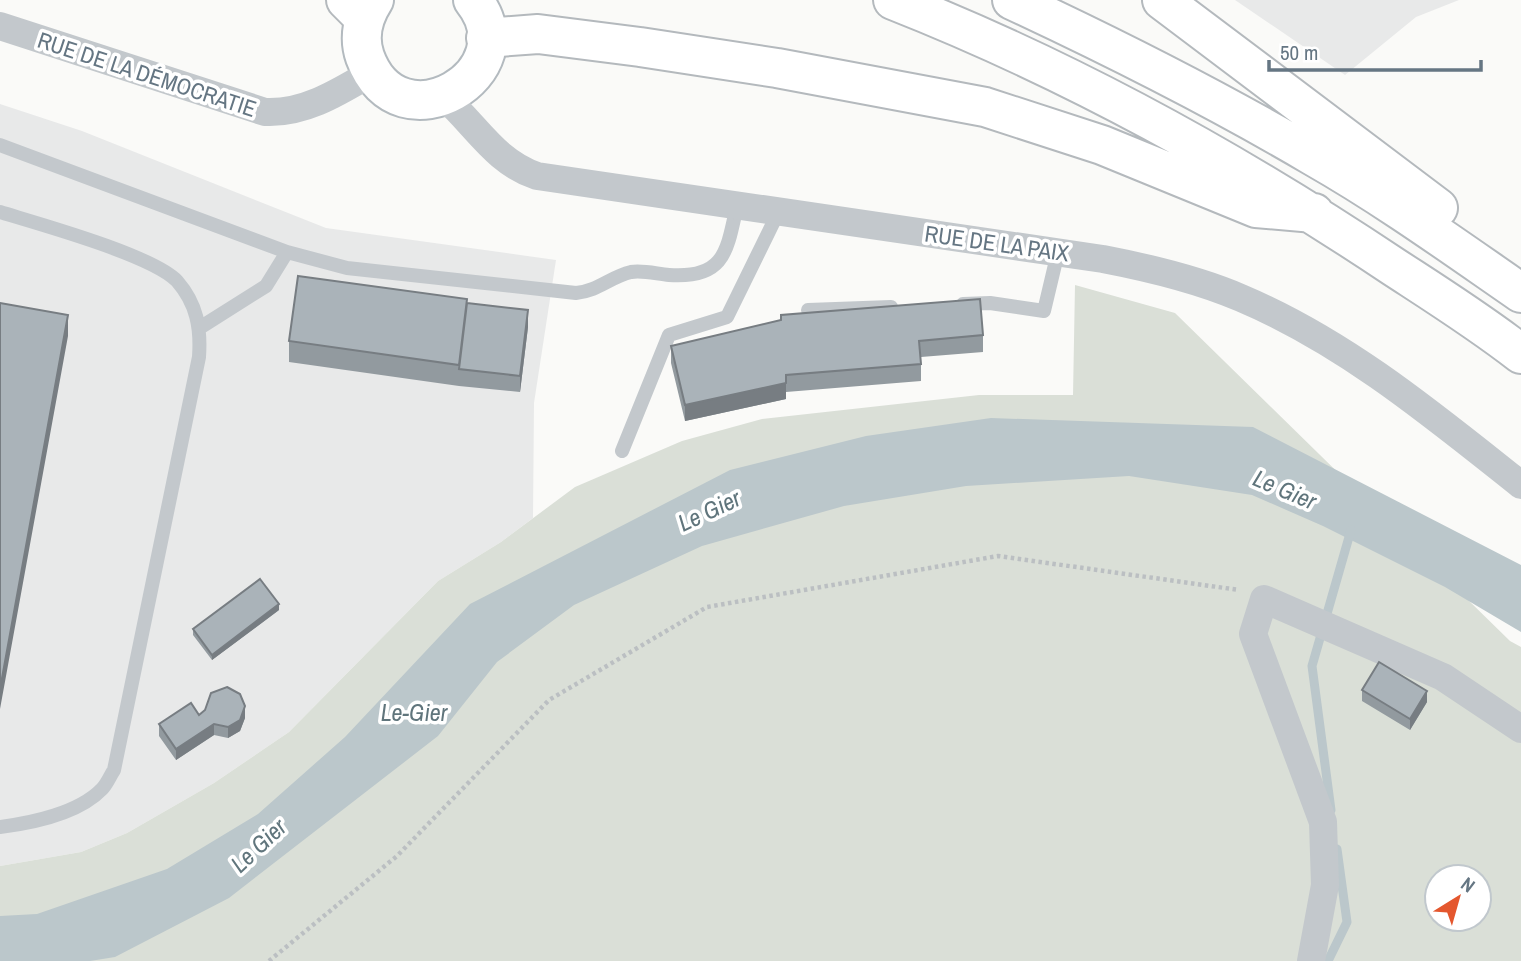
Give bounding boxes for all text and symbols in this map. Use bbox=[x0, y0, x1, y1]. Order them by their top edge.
street label: RUE DE LA DÉMOCRATIE bbox=[34, 24, 260, 124]
scale bar bbox=[1269, 28, 1481, 72]
text: 50 m bbox=[1280, 38, 1318, 67]
street label: RUE DE LA PAIX bbox=[923, 218, 1072, 269]
water label: Le Gier bbox=[1249, 461, 1323, 517]
water label: Le Gier bbox=[672, 481, 747, 538]
water label: Le-Gier bbox=[381, 696, 449, 728]
water label: Le Gier bbox=[223, 810, 294, 879]
north arrow bbox=[1423, 863, 1493, 933]
text: N bbox=[1456, 871, 1481, 898]

